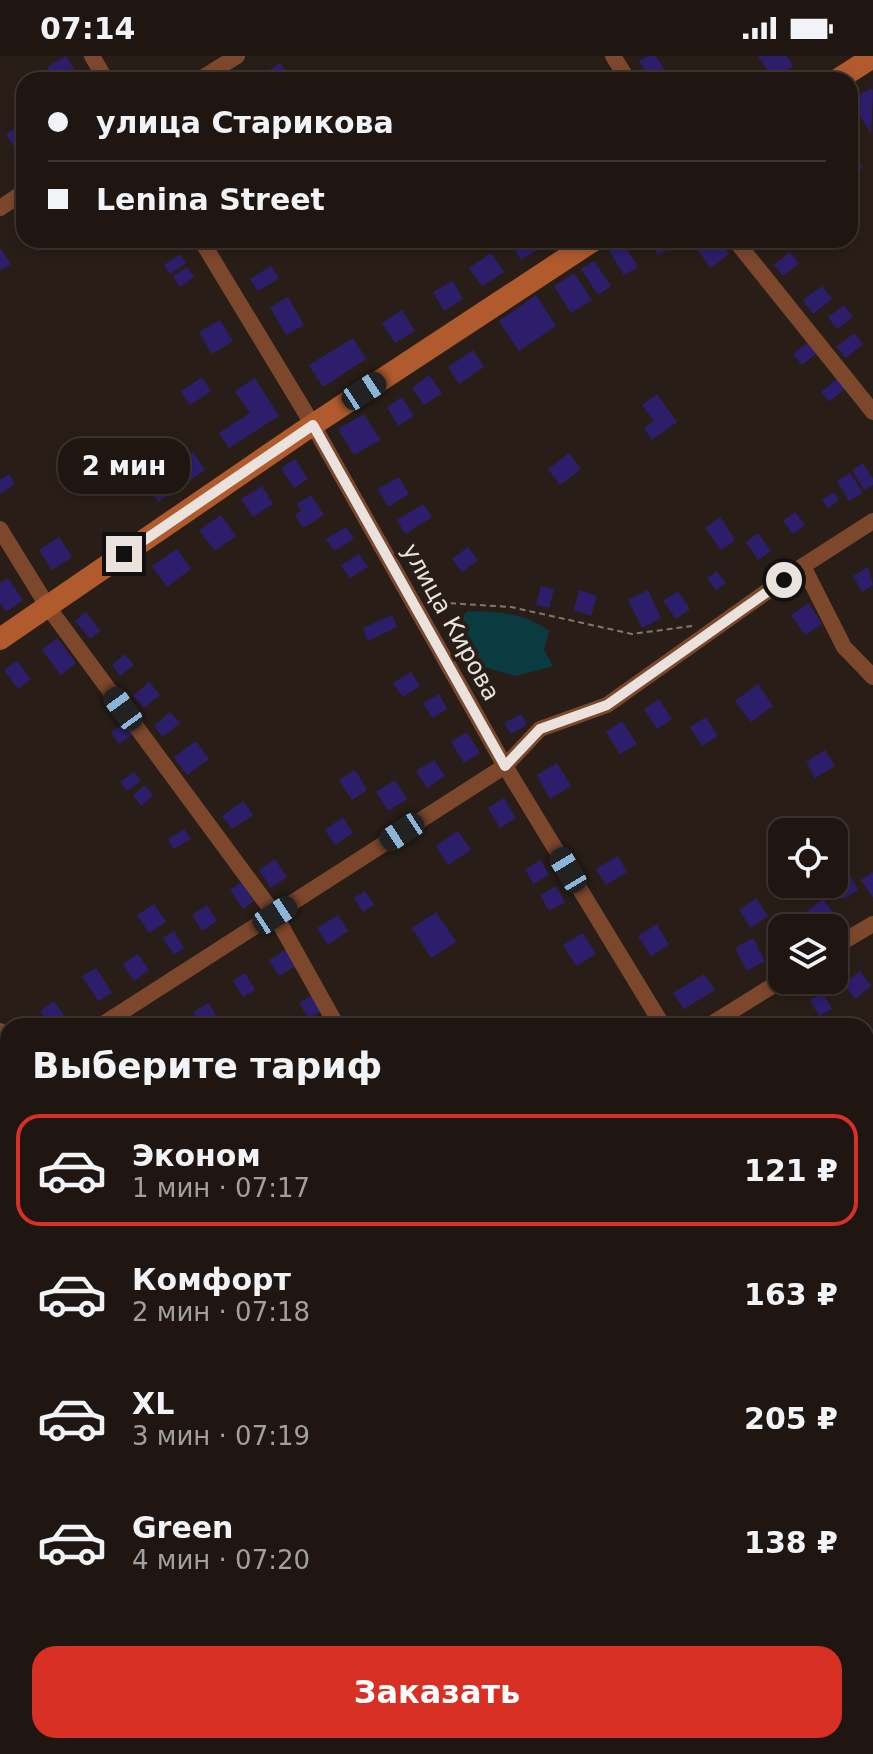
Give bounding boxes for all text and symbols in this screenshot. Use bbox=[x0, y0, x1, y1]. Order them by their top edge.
text: 07:14 bbox=[40, 11, 136, 46]
text: улица Старикова bbox=[96, 105, 394, 140]
text: Lenina Street bbox=[96, 182, 325, 217]
car bbox=[337, 368, 391, 414]
callout: 2 мин bbox=[58, 438, 190, 494]
text: 2 мин bbox=[82, 451, 166, 481]
route end bbox=[106, 536, 142, 572]
street label: улица Кирова bbox=[396, 539, 506, 705]
route start bbox=[766, 562, 802, 598]
car bbox=[99, 683, 147, 735]
car bbox=[375, 809, 429, 855]
map controls bbox=[768, 818, 848, 994]
button: locate bbox=[768, 818, 848, 898]
car bbox=[545, 843, 591, 897]
car bbox=[248, 892, 302, 938]
button: layers bbox=[768, 914, 848, 994]
text: Выберите тариф bbox=[32, 1045, 382, 1086]
icon: car bbox=[36, 1134, 108, 1206]
text: Эконом bbox=[132, 1138, 261, 1173]
text: 121 ₽ bbox=[744, 1153, 838, 1188]
text: 1 мин · 07:17 bbox=[132, 1173, 310, 1203]
icon: car bbox=[36, 1258, 108, 1330]
text: Комфорт bbox=[132, 1262, 291, 1297]
text: 163 ₽ bbox=[744, 1277, 838, 1312]
text: 2 мин · 07:18 bbox=[132, 1297, 310, 1327]
icon: car bbox=[36, 1382, 108, 1454]
text: XL bbox=[132, 1386, 174, 1421]
text: 205 ₽ bbox=[744, 1401, 838, 1436]
text: 3 мин · 07:19 bbox=[132, 1421, 310, 1451]
icon: car bbox=[36, 1506, 108, 1578]
text: Green bbox=[132, 1510, 233, 1545]
text: 138 ₽ bbox=[744, 1525, 838, 1560]
text: 4 мин · 07:20 bbox=[132, 1545, 310, 1575]
button: Заказать bbox=[32, 1646, 842, 1738]

